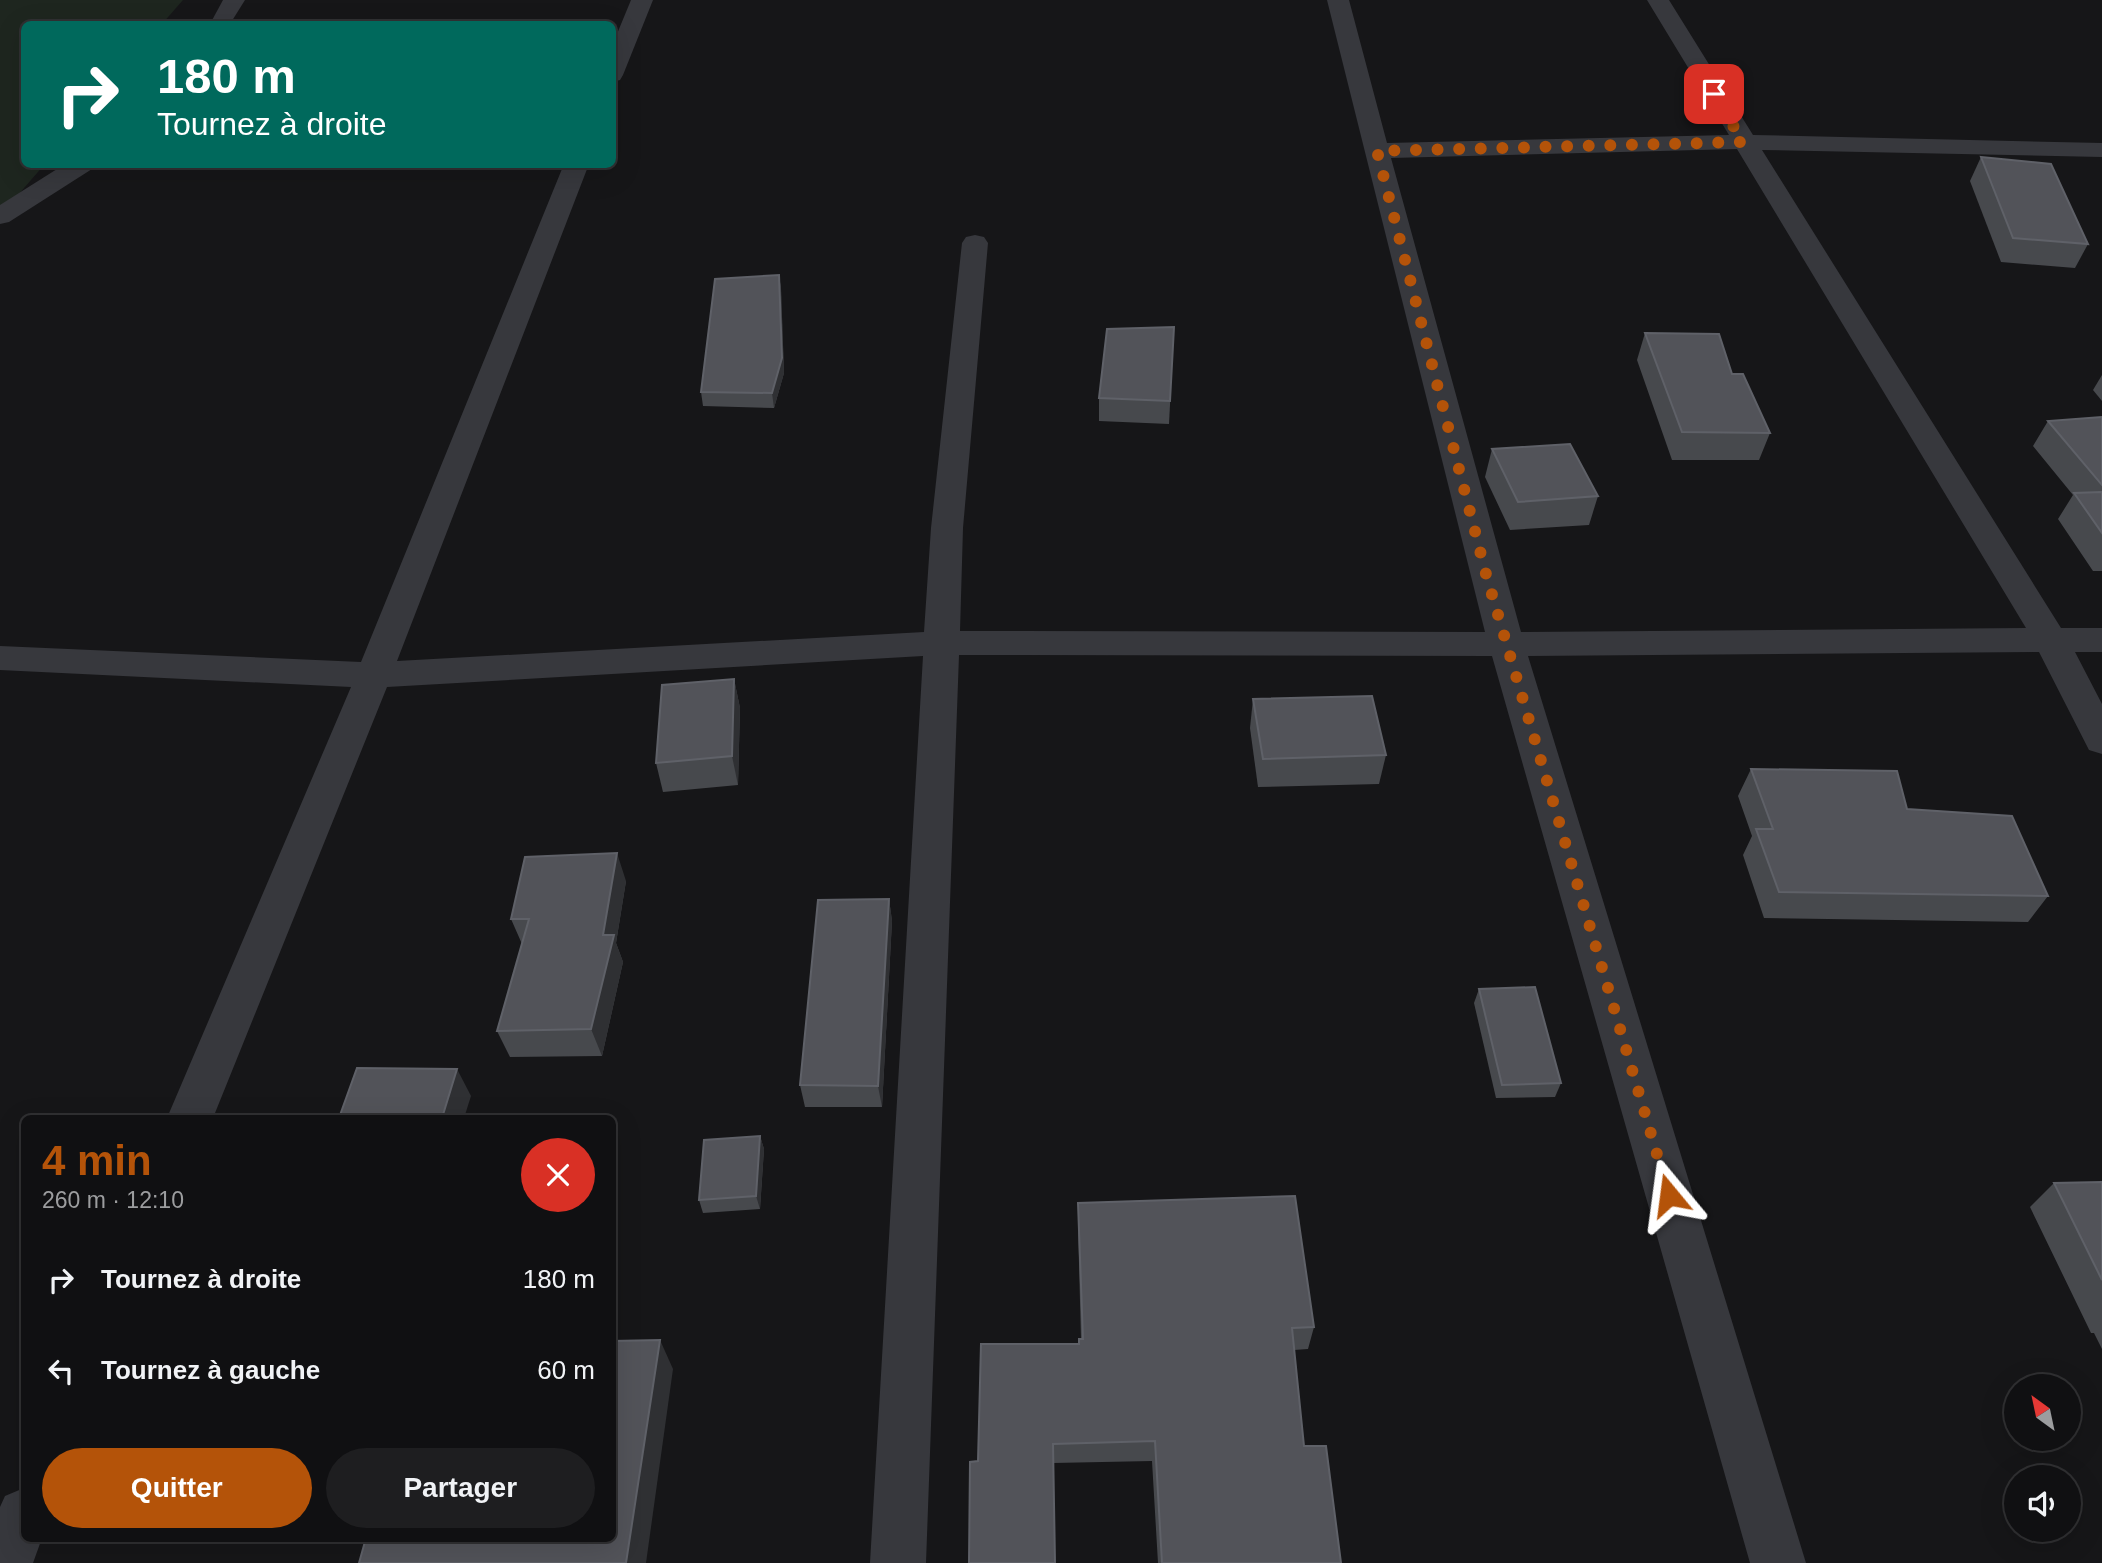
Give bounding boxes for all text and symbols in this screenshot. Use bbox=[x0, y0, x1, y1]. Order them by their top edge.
icon: right bbox=[42, 49, 133, 140]
text: 180 m bbox=[157, 49, 296, 103]
pin bbox=[1684, 64, 1744, 124]
icon: arrive bbox=[1695, 75, 1733, 113]
text: Tournez à droite bbox=[157, 106, 386, 142]
text: 4 min bbox=[42, 1137, 152, 1184]
button: close bbox=[521, 1138, 595, 1212]
position arrow bbox=[1632, 1158, 1706, 1232]
text: 260 m · 12:10 bbox=[42, 1187, 184, 1213]
icon: right bbox=[42, 1261, 80, 1299]
text: Tournez à droite bbox=[101, 1264, 301, 1294]
text: 180 m bbox=[523, 1264, 595, 1294]
icon: left bbox=[42, 1352, 80, 1390]
text: Tournez à gauche bbox=[101, 1355, 320, 1385]
text: 60 m bbox=[537, 1355, 595, 1385]
north arrow bbox=[2004, 1374, 2081, 1451]
map controls bbox=[2004, 1374, 2081, 1542]
button: Quitter bbox=[42, 1448, 312, 1528]
button: Partager bbox=[326, 1448, 595, 1528]
button: sound bbox=[2004, 1465, 2081, 1542]

